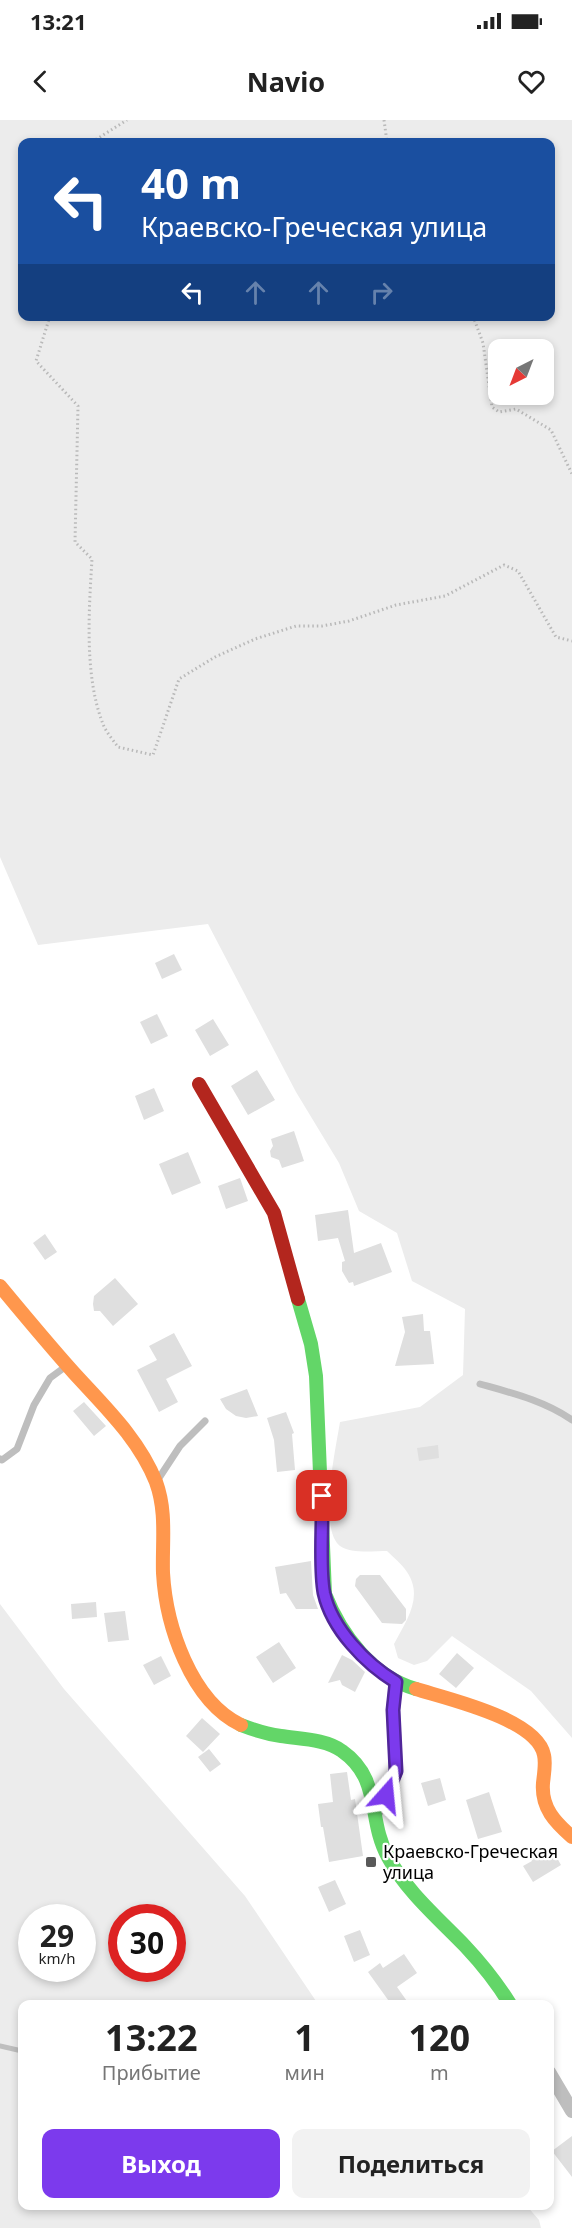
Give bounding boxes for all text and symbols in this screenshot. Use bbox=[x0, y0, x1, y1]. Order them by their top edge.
text: 13:21 bbox=[30, 6, 87, 36]
text: Navio bbox=[247, 63, 325, 100]
icon: back bbox=[24, 65, 57, 98]
icon: heart bbox=[515, 65, 548, 98]
text: 40 m bbox=[141, 154, 241, 211]
icon: left bbox=[42, 162, 120, 240]
text: Краевско-Греческая улица bbox=[141, 208, 487, 245]
icon: left bbox=[176, 276, 209, 309]
icon: ahead bbox=[239, 276, 272, 309]
icon: ahead bbox=[302, 276, 335, 309]
icon: right bbox=[365, 276, 398, 309]
north arrow bbox=[488, 339, 554, 405]
map controls bbox=[488, 339, 554, 405]
pin bbox=[296, 1470, 347, 1521]
icon: arrive bbox=[305, 1479, 338, 1512]
position arrow bbox=[354, 1763, 418, 1827]
place label: Краевско-Греческая улица bbox=[383, 1839, 558, 1884]
marker: Краевско-Греческая улица bbox=[364, 1855, 378, 1869]
speed limit sign: 30 bbox=[108, 1904, 186, 1982]
text: 29 bbox=[40, 1915, 74, 1956]
text: km/h bbox=[39, 1948, 75, 1968]
text: 13:22 bbox=[105, 2013, 198, 2062]
text: 1 bbox=[294, 2013, 315, 2062]
text: 120 bbox=[408, 2013, 470, 2062]
text: Прибытие bbox=[102, 2059, 201, 2086]
text: мин bbox=[285, 2059, 325, 2086]
text: m bbox=[430, 2059, 449, 2086]
button: Выход bbox=[42, 2129, 280, 2198]
button: Поделиться bbox=[292, 2129, 530, 2198]

